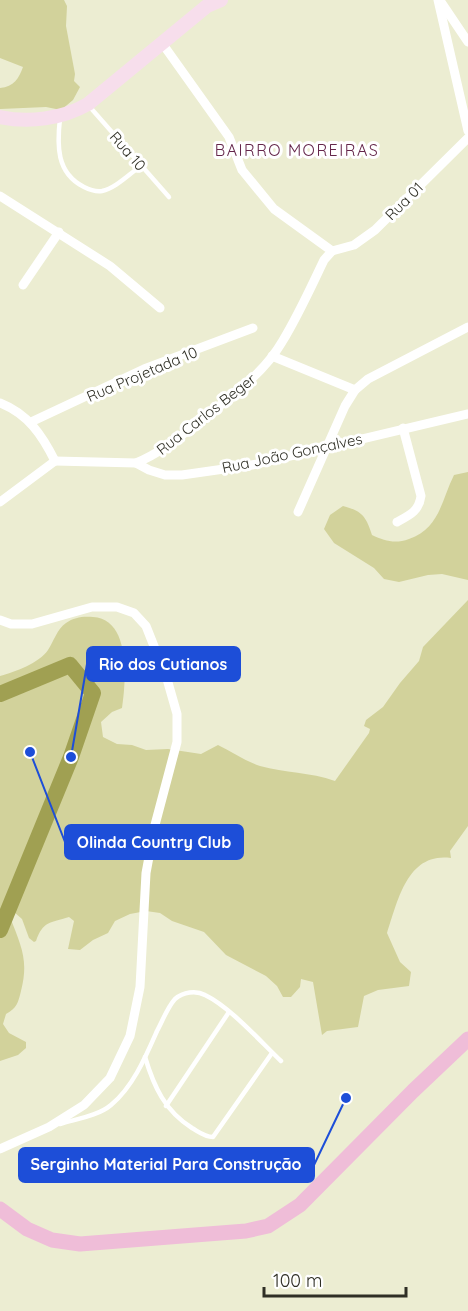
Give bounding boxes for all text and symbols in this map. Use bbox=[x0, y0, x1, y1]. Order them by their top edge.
street label: Rua 10 bbox=[106, 127, 150, 175]
district label: BAIRRO MOREIRAS bbox=[215, 140, 379, 160]
street label: Rua 01 bbox=[381, 178, 427, 224]
street label: Rua Projetada 10 bbox=[84, 342, 200, 406]
street label: Rua Carlos Beger bbox=[152, 369, 260, 459]
street label: Rua João Gonçalves bbox=[220, 429, 364, 477]
callout: Rio dos Cutianos bbox=[87, 647, 240, 681]
text: Rio dos Cutianos bbox=[99, 654, 228, 674]
callout: Olinda Country Club bbox=[65, 825, 243, 859]
text: Olinda Country Club bbox=[77, 832, 231, 852]
callout: Serginho Material Para Construção bbox=[19, 1148, 314, 1182]
text: Serginho Material Para Construção bbox=[30, 1154, 302, 1174]
scale bar bbox=[264, 1260, 406, 1298]
text: 100 m bbox=[273, 1269, 322, 1292]

